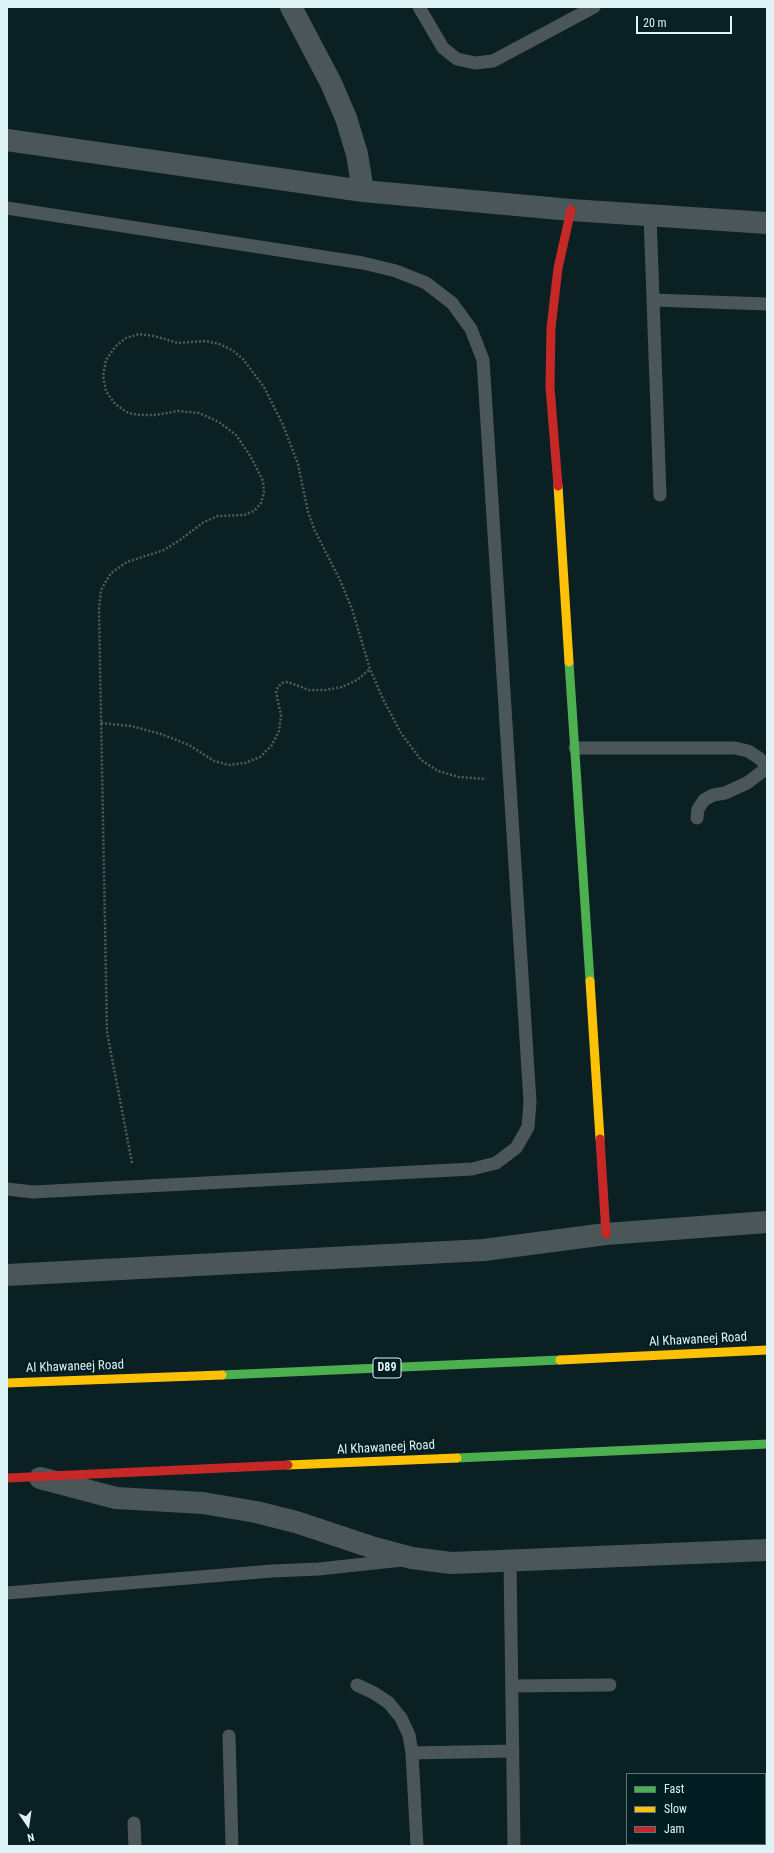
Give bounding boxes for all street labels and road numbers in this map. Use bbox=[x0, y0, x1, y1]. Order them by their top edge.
street label: Al Khawaneej Road bbox=[649, 1330, 747, 1350]
street label: Al Khawaneej Road bbox=[26, 1357, 124, 1377]
road number: D89 bbox=[373, 1358, 401, 1378]
street label: Al Khawaneej Road bbox=[337, 1438, 435, 1458]

